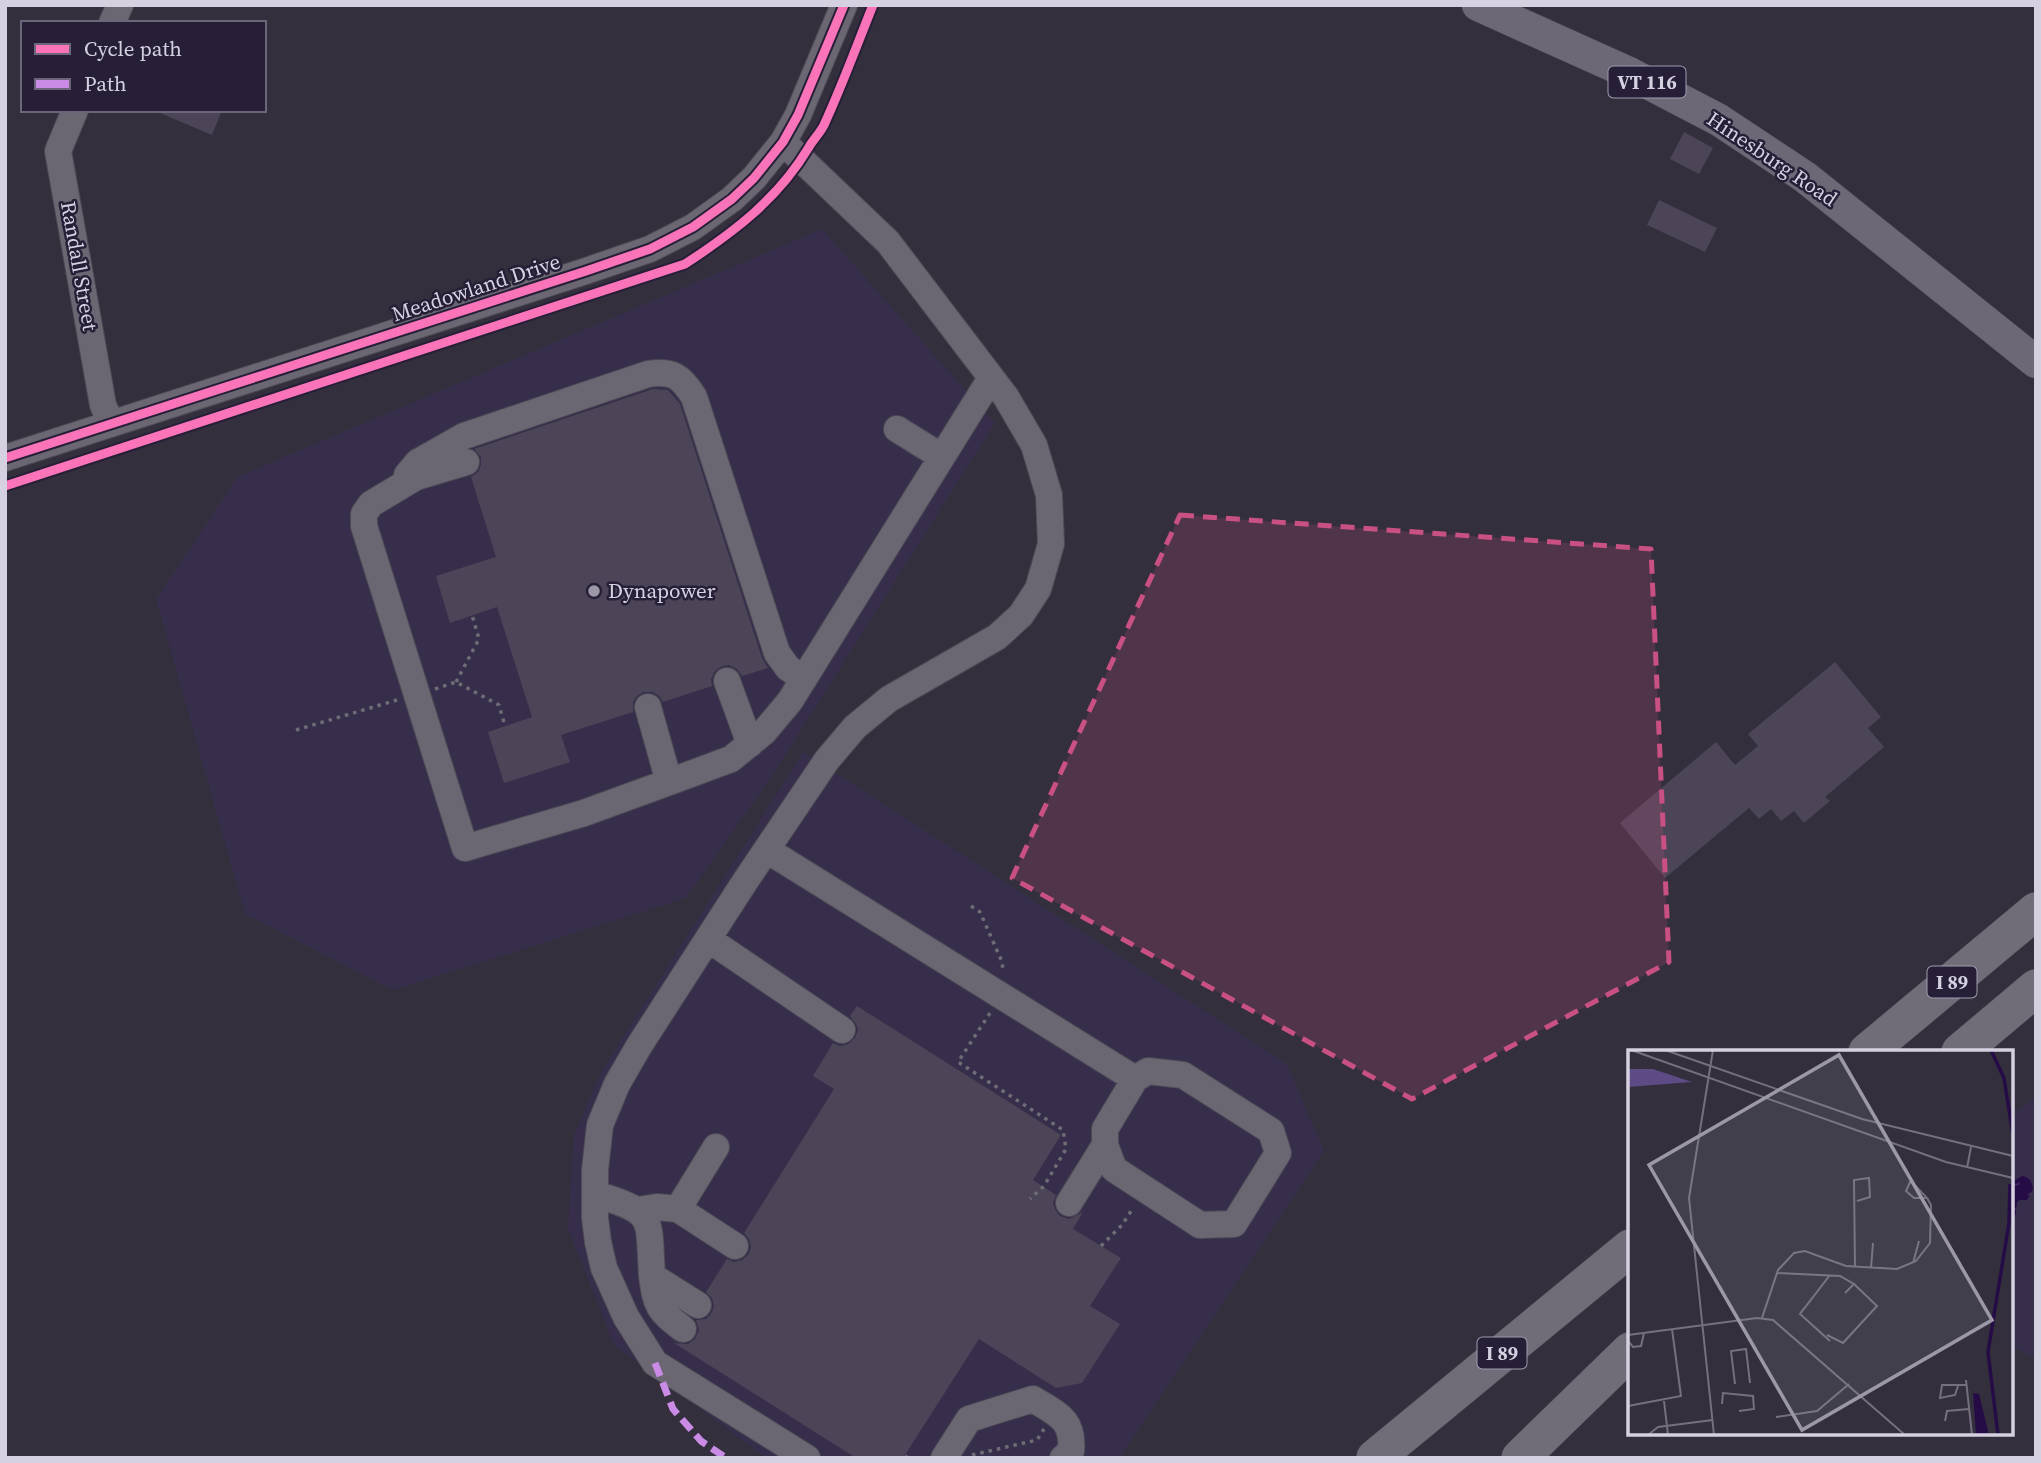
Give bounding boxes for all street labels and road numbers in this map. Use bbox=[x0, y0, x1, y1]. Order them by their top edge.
road number: VT 116 bbox=[1608, 66, 1686, 97]
street label: Hinesburg Road bbox=[1701, 104, 1843, 213]
street label: Randall Street bbox=[54, 199, 105, 333]
street label: Meadowland Drive bbox=[388, 247, 564, 328]
road number: I 89 bbox=[1927, 966, 1976, 998]
road number: I 89 bbox=[1478, 1338, 1526, 1368]

